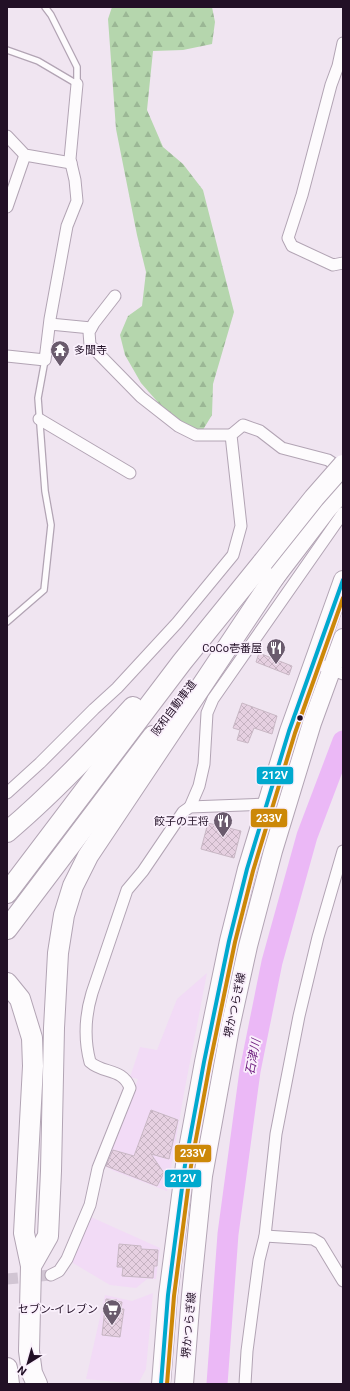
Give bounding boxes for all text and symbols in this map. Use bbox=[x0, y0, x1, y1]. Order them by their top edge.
temple icon: 多聞寺 bbox=[49, 339, 71, 367]
place label: 多聞寺 bbox=[74, 344, 107, 357]
restaurant icon: CoCo壱番屋 bbox=[265, 637, 287, 665]
place label: CoCo壱番屋 bbox=[202, 642, 262, 655]
street label: 阪和自動車道 bbox=[149, 678, 199, 738]
unlabelled marker bbox=[295, 713, 305, 723]
line badge: 212V bbox=[256, 766, 294, 785]
text: 212V bbox=[262, 769, 289, 782]
line badge: 233V bbox=[250, 808, 288, 828]
restaurant icon: 餃子の王将 bbox=[212, 810, 234, 838]
text: 233V bbox=[256, 812, 283, 825]
place label: 餃子の王将 bbox=[154, 815, 209, 828]
street label: 堺かつらぎ線 bbox=[222, 971, 248, 1039]
water label: 石津川 bbox=[243, 1036, 264, 1076]
line badge: 233V bbox=[174, 1144, 212, 1163]
text: 233V bbox=[180, 1147, 207, 1160]
line badge: 212V bbox=[164, 1169, 202, 1188]
text: 212V bbox=[170, 1172, 197, 1185]
street label: 堺かつらぎ線 bbox=[180, 1292, 198, 1358]
supermarket icon: セブン-イレブン bbox=[101, 1298, 123, 1326]
place label: セブン-イレブン bbox=[18, 1303, 98, 1316]
north arrow bbox=[8, 1343, 48, 1383]
text: N bbox=[15, 1363, 29, 1378]

